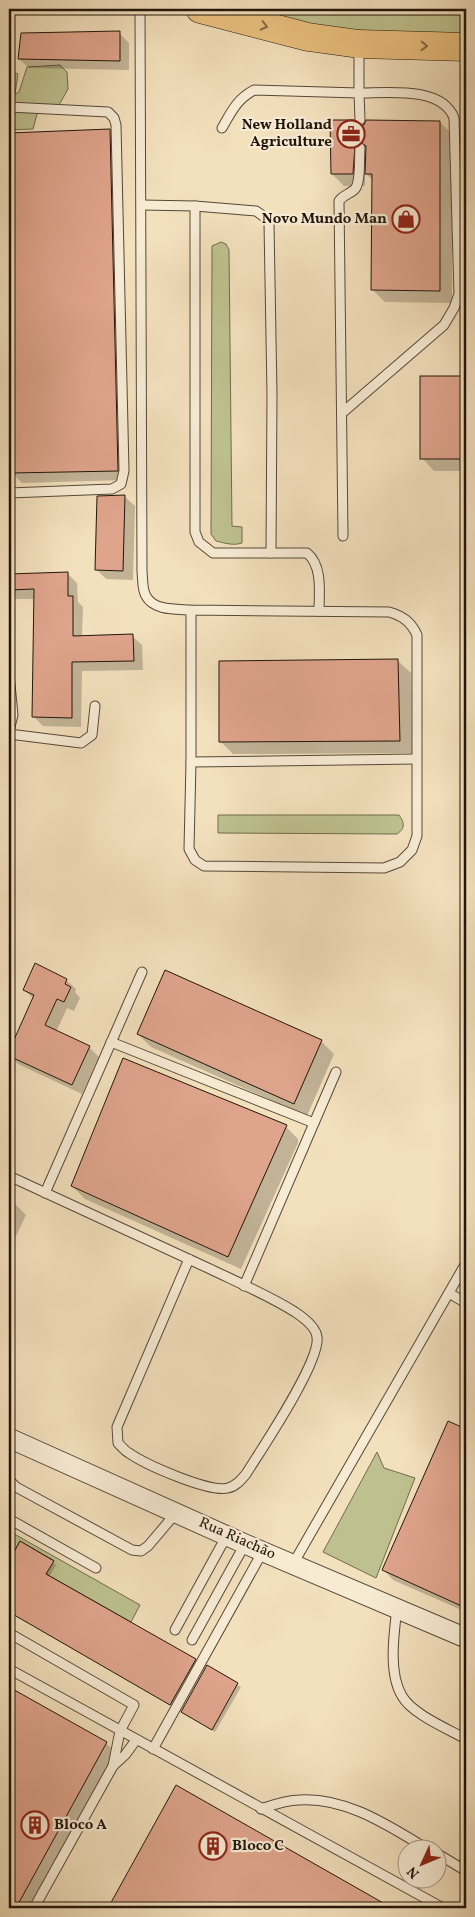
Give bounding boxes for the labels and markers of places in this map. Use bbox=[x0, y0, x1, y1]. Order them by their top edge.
place label: New Holland Agriculture bbox=[242, 115, 332, 153]
office icon: New Holland Agriculture bbox=[336, 119, 366, 149]
shop icon: Novo Mundo Man bbox=[391, 204, 421, 234]
place label: Novo Mundo Man bbox=[262, 209, 387, 230]
building icon: Bloco A bbox=[20, 1810, 50, 1840]
place label: Bloco A bbox=[54, 1815, 107, 1836]
building icon: Bloco C bbox=[198, 1831, 228, 1861]
place label: Bloco C bbox=[232, 1836, 284, 1857]

